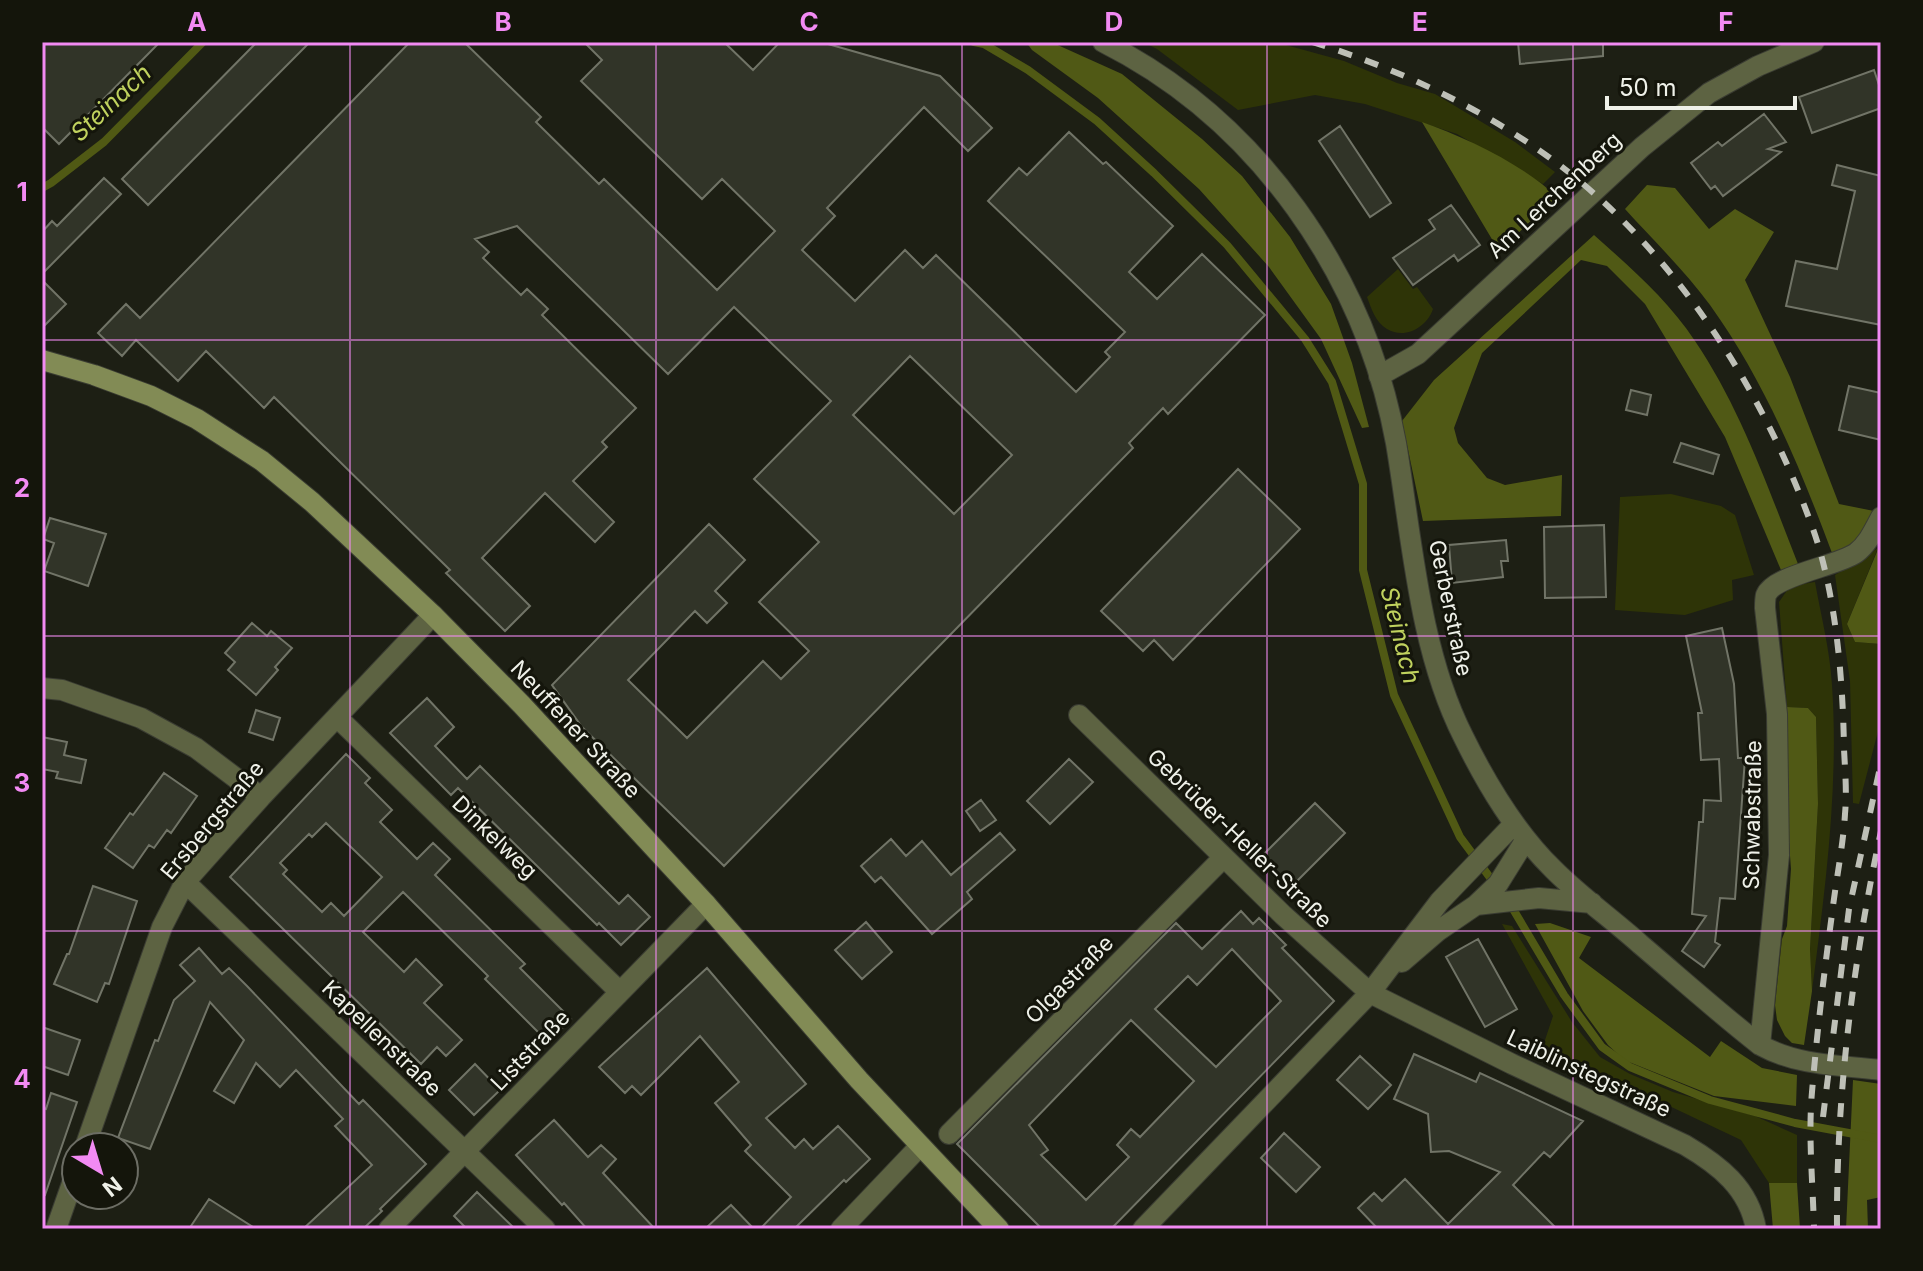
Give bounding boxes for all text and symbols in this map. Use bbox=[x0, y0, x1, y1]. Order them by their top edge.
text: A bbox=[187, 6, 207, 37]
text: B bbox=[494, 6, 512, 37]
text: C bbox=[799, 6, 819, 37]
text: D bbox=[1105, 6, 1123, 37]
text: E bbox=[1412, 6, 1428, 37]
text: F bbox=[1718, 6, 1734, 37]
water label: Steinach bbox=[64, 58, 157, 147]
scale bar bbox=[1607, 60, 1795, 110]
text: 50 m bbox=[1619, 73, 1677, 102]
street label: Am Lerchenberg bbox=[1482, 127, 1626, 263]
text: 1 bbox=[16, 176, 28, 207]
text: 2 bbox=[14, 472, 30, 503]
street label: Gerberstraße bbox=[1424, 538, 1478, 678]
water label: Steinach bbox=[1374, 583, 1427, 687]
street label: Neuffener Straße bbox=[506, 655, 646, 803]
street label: Schwabstraße bbox=[1738, 740, 1766, 890]
street label: Gebrüder-Heller-Straße bbox=[1142, 743, 1338, 933]
street label: Ersbergstraße bbox=[155, 755, 269, 885]
text: 3 bbox=[14, 767, 30, 798]
street label: Dinkelweg bbox=[447, 790, 543, 884]
street label: Olgastraße bbox=[1020, 930, 1118, 1028]
street label: Kapellenstraße bbox=[317, 975, 447, 1101]
street label: Liststraße bbox=[485, 1004, 575, 1096]
street label: Laiblinstegstraße bbox=[1503, 1024, 1675, 1122]
text: 4 bbox=[13, 1063, 31, 1094]
north arrow bbox=[60, 1131, 140, 1211]
text: N bbox=[98, 1171, 127, 1202]

